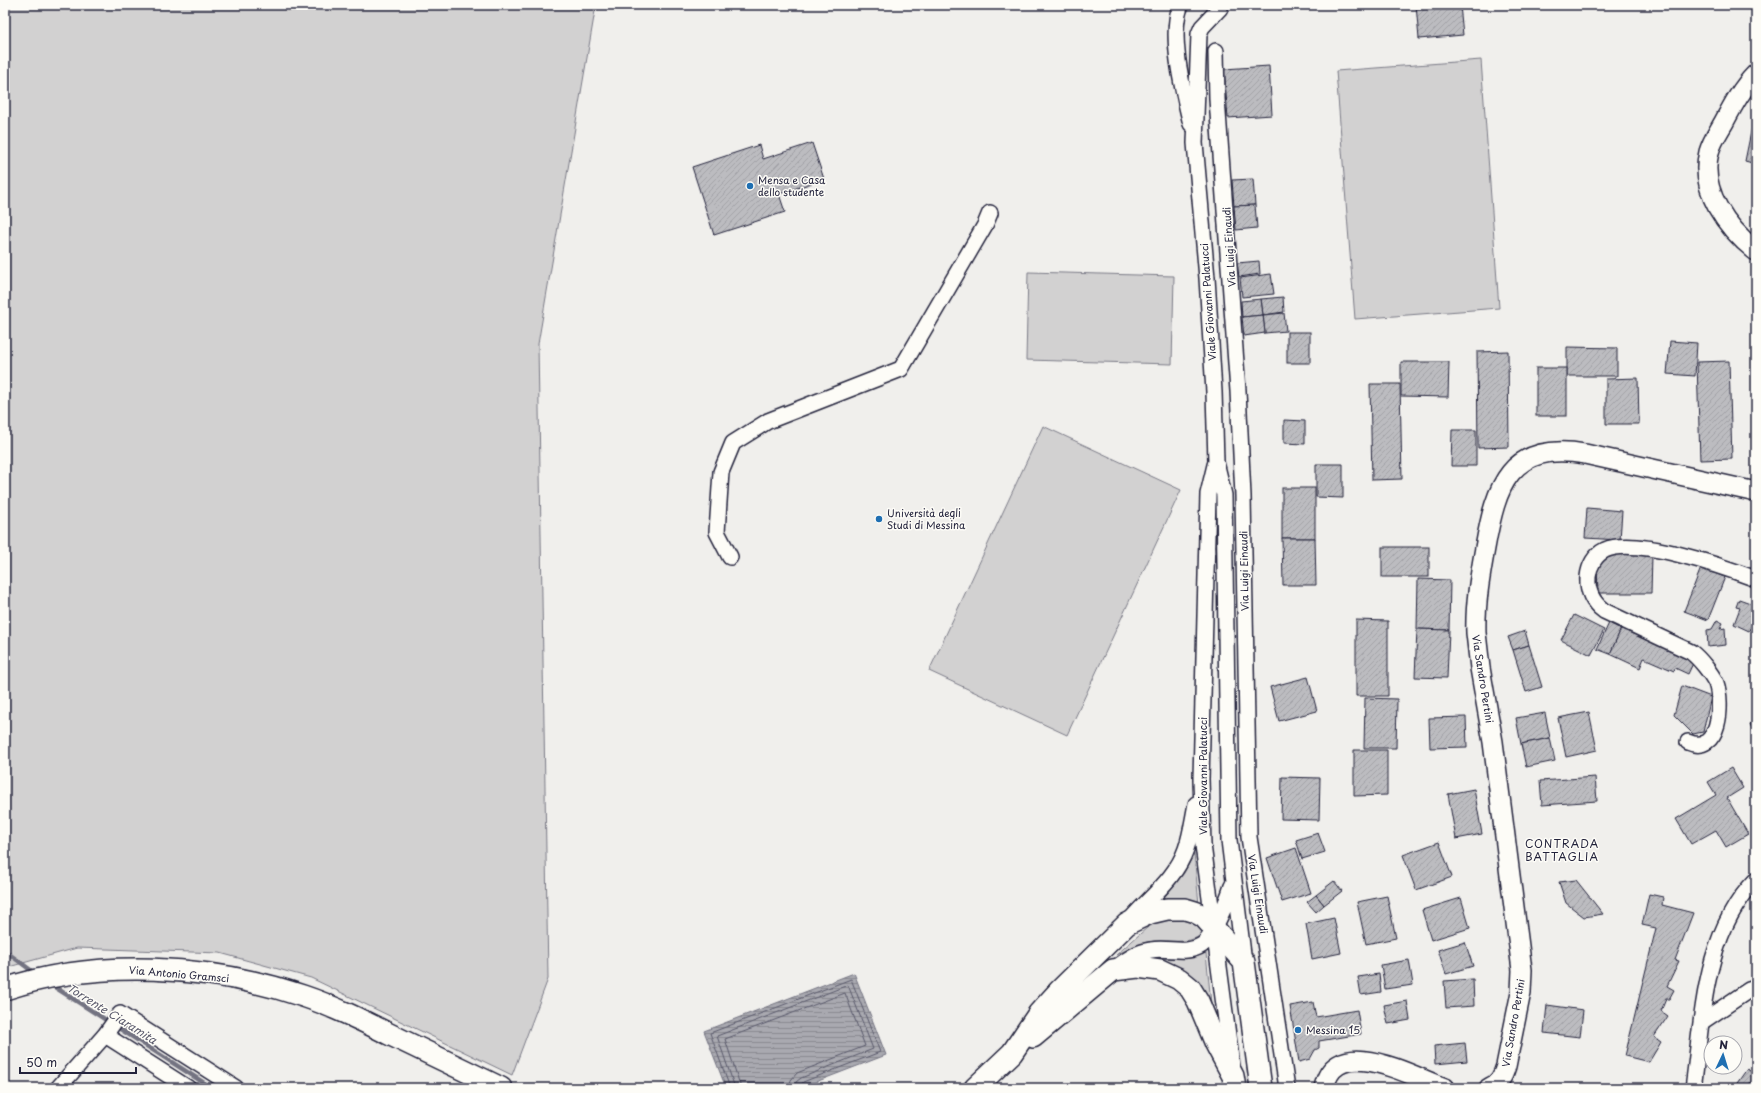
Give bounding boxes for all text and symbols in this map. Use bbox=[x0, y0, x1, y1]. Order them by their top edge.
place label: Mensa e Casa dello studente bbox=[758, 172, 826, 199]
marker: Mensa e Casa dello studente bbox=[745, 181, 755, 191]
street label: Via Luigi Einaudi bbox=[1218, 206, 1239, 288]
street label: Viale Giovanni Palatucci bbox=[1196, 242, 1219, 361]
place label: Università degli Studi di Messina bbox=[887, 505, 966, 532]
marker: Università degli Studi di Messina bbox=[874, 514, 884, 524]
street label: Via Luigi Einaudi bbox=[1235, 531, 1252, 611]
street label: Via Sandro Pertini bbox=[1469, 634, 1498, 724]
street label: Viale Giovanni Palatucci bbox=[1195, 717, 1210, 835]
district label: CONTRADA BATTAGLIA bbox=[1525, 835, 1599, 865]
street label: Via Luigi Einaudi bbox=[1245, 853, 1272, 935]
street label: Via Antonio Gramsci bbox=[128, 962, 230, 985]
street label: Via Sandro Pertini bbox=[1497, 978, 1528, 1068]
water label: Torrente Ciaramita bbox=[64, 979, 161, 1049]
place label: Messina 15 bbox=[1306, 1022, 1360, 1037]
marker: Messina 15 bbox=[1293, 1025, 1303, 1035]
north arrow bbox=[1703, 1035, 1743, 1075]
text: N bbox=[1719, 1036, 1729, 1053]
scale bar bbox=[20, 1049, 136, 1075]
text: 50 m bbox=[26, 1053, 57, 1071]

